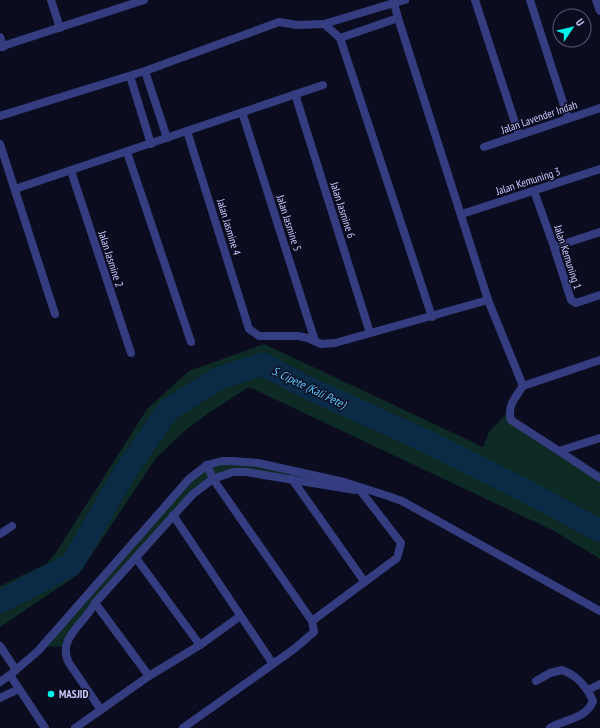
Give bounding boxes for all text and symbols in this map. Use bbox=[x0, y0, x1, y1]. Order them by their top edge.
north arrow bbox=[552, 8, 592, 48]
text: U bbox=[573, 16, 588, 29]
street label: Jalan Lavender Indah bbox=[498, 97, 579, 137]
street label: Jalan Kemuning 3 bbox=[493, 164, 562, 198]
street label: Jalan Jasmine 6 bbox=[327, 179, 359, 240]
street label: Jalan Jasmine 5 bbox=[273, 192, 305, 253]
street label: Jalan Jasmine 4 bbox=[214, 196, 244, 257]
street label: Jalan Kemuning 1 bbox=[551, 222, 585, 291]
street label: Jalan Jasmine 2 bbox=[95, 228, 127, 289]
water label: S. Cipete (Kali Pete) bbox=[270, 363, 349, 412]
place label: MASJID bbox=[59, 687, 88, 701]
marker: MASJID bbox=[46, 689, 56, 699]

